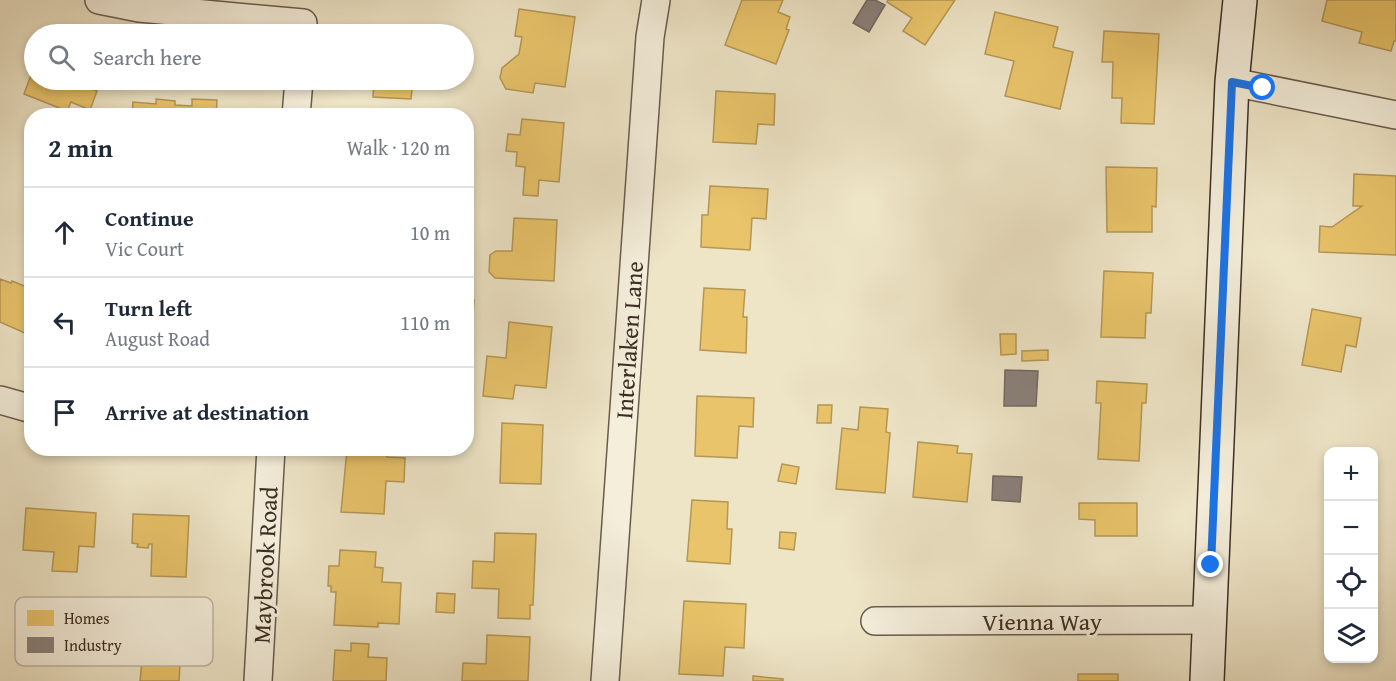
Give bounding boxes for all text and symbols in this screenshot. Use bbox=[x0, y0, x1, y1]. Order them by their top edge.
search box bbox=[24, 24, 474, 90]
icon: search bbox=[45, 41, 78, 74]
text: Search here bbox=[93, 41, 202, 73]
route start bbox=[1249, 74, 1275, 100]
text: 2 min bbox=[48, 128, 113, 167]
text: Walk · 120 m bbox=[347, 133, 450, 162]
text: Continue bbox=[105, 202, 194, 234]
icon: ahead bbox=[48, 216, 81, 249]
text: 10 m bbox=[410, 218, 450, 247]
text: Vic Court bbox=[105, 234, 184, 263]
street label: Interlaken Lane bbox=[606, 260, 652, 420]
text: Turn left bbox=[105, 292, 192, 324]
icon: left bbox=[48, 306, 81, 339]
text: 110 m bbox=[400, 308, 450, 337]
text: August Road bbox=[105, 324, 210, 353]
icon: arrive bbox=[48, 396, 81, 429]
text: Arrive at destination bbox=[105, 396, 309, 428]
map controls bbox=[1324, 447, 1378, 663]
button: + bbox=[1324, 447, 1378, 501]
street label: Maybrook Road bbox=[243, 485, 287, 644]
button: − bbox=[1324, 501, 1378, 555]
route end bbox=[1197, 551, 1223, 577]
button: locate bbox=[1324, 555, 1378, 609]
legend bbox=[15, 597, 213, 666]
street label: Vienna Way bbox=[982, 604, 1102, 639]
text: Homes bbox=[64, 606, 110, 630]
button: layers bbox=[1324, 609, 1378, 663]
text: Industry bbox=[64, 633, 122, 657]

